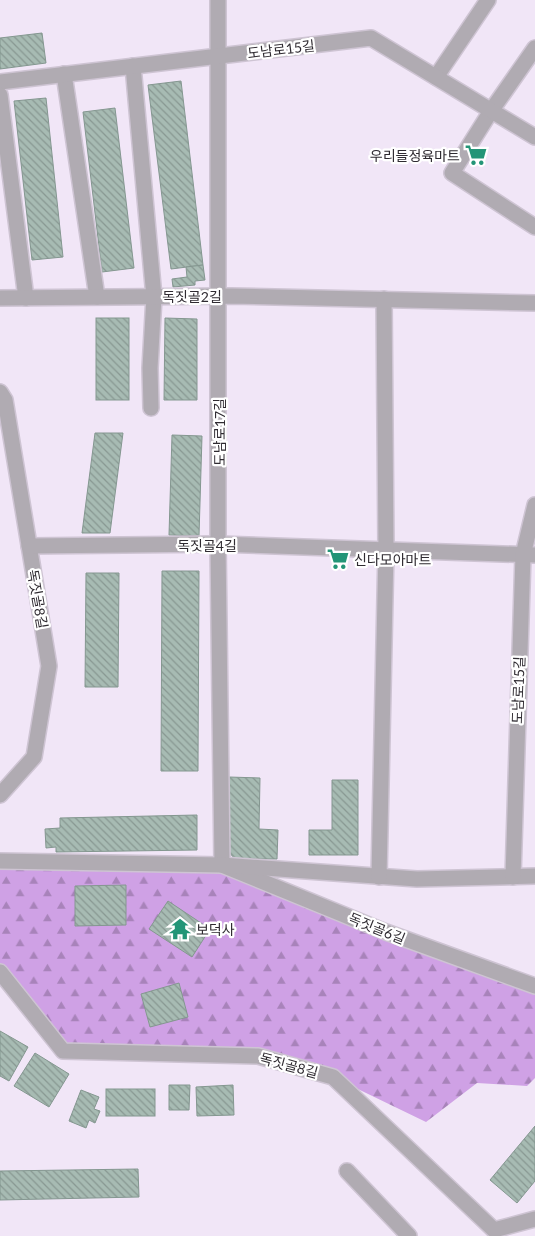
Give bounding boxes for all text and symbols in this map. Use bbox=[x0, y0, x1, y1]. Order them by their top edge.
street label: 도남로15길 bbox=[246, 36, 316, 62]
supermarket icon: 우리들정육마트 bbox=[463, 142, 489, 168]
place label: 우리들정육마트 bbox=[370, 147, 460, 164]
street label: 독짓골2길 bbox=[162, 288, 222, 305]
street label: 도남로17길 bbox=[211, 398, 228, 466]
street label: 독짓골4길 bbox=[177, 537, 237, 554]
supermarket icon: 신다모아마트 bbox=[325, 546, 351, 572]
place label: 신다모아마트 bbox=[354, 551, 431, 568]
street label: 독짓골8길 bbox=[24, 568, 52, 630]
street label: 도남로15길 bbox=[508, 656, 528, 724]
street label: 독짓골6길 bbox=[346, 909, 408, 947]
temple icon: 보덕사 bbox=[167, 916, 193, 942]
place label: 보덕사 bbox=[196, 921, 235, 938]
street label: 독짓골8길 bbox=[258, 1049, 320, 1081]

